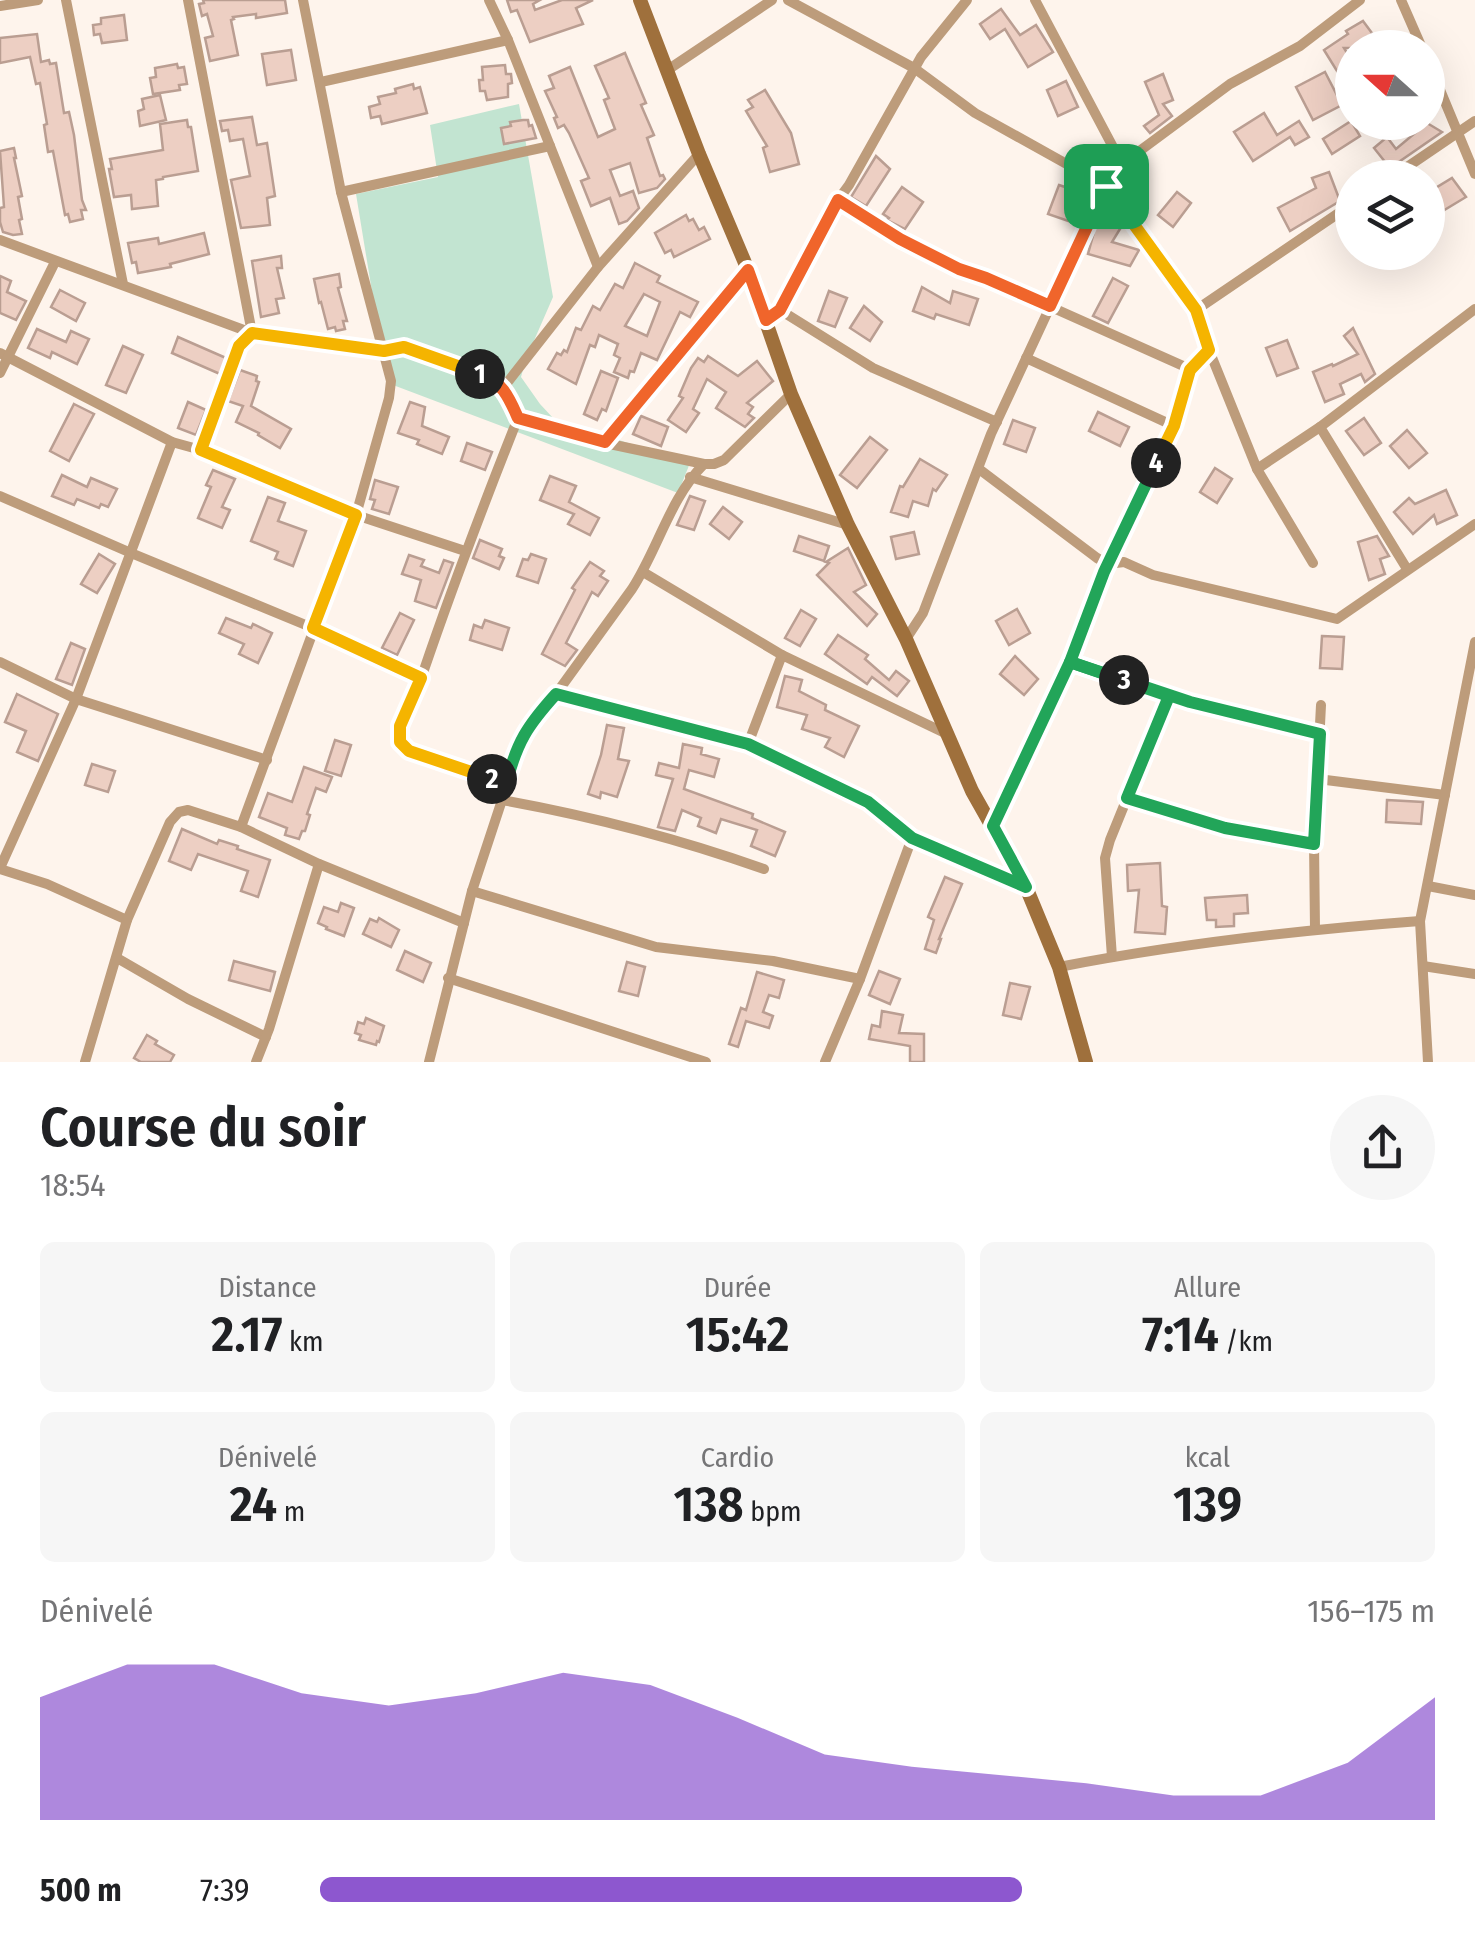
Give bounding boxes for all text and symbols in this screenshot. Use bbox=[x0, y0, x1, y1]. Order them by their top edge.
north arrow bbox=[1335, 30, 1445, 140]
map controls bbox=[1335, 30, 1445, 270]
pin bbox=[1064, 144, 1149, 229]
icon: arrive bbox=[1079, 159, 1134, 214]
button: layers bbox=[1335, 160, 1445, 270]
pin: 1 bbox=[455, 349, 505, 399]
text: 1 bbox=[474, 357, 486, 390]
pin: 4 bbox=[1131, 438, 1181, 488]
text: 4 bbox=[1149, 446, 1163, 479]
pin: 3 bbox=[1099, 655, 1149, 705]
text: 3 bbox=[1117, 663, 1131, 696]
pin: 2 bbox=[467, 754, 517, 804]
text: 2 bbox=[486, 762, 498, 795]
text: Course du soir bbox=[40, 1095, 366, 1161]
button: share bbox=[1330, 1095, 1435, 1200]
text: 18:54 bbox=[40, 1166, 106, 1204]
text: Distance bbox=[218, 1271, 317, 1304]
text: Durée bbox=[704, 1271, 771, 1304]
text: Allure bbox=[1174, 1271, 1241, 1304]
text: 2.17 bbox=[211, 1304, 282, 1364]
text: 15:42 bbox=[686, 1304, 789, 1364]
text: 7:14 bbox=[1142, 1304, 1219, 1364]
text: km bbox=[282, 1325, 324, 1358]
text: /km bbox=[1219, 1325, 1273, 1358]
text: Dénivelé bbox=[218, 1441, 317, 1474]
text: Cardio bbox=[701, 1441, 774, 1474]
text: kcal bbox=[1185, 1441, 1230, 1474]
text: 24 bbox=[230, 1474, 277, 1534]
text: 138 bbox=[673, 1474, 744, 1534]
text: 139 bbox=[1173, 1474, 1242, 1534]
text: m bbox=[277, 1495, 305, 1528]
text: bpm bbox=[744, 1495, 802, 1528]
text: Dénivelé bbox=[40, 1592, 153, 1630]
text: 156–175 m bbox=[1307, 1592, 1435, 1630]
text: 500 m bbox=[40, 1871, 122, 1909]
text: 7:39 bbox=[200, 1871, 250, 1909]

